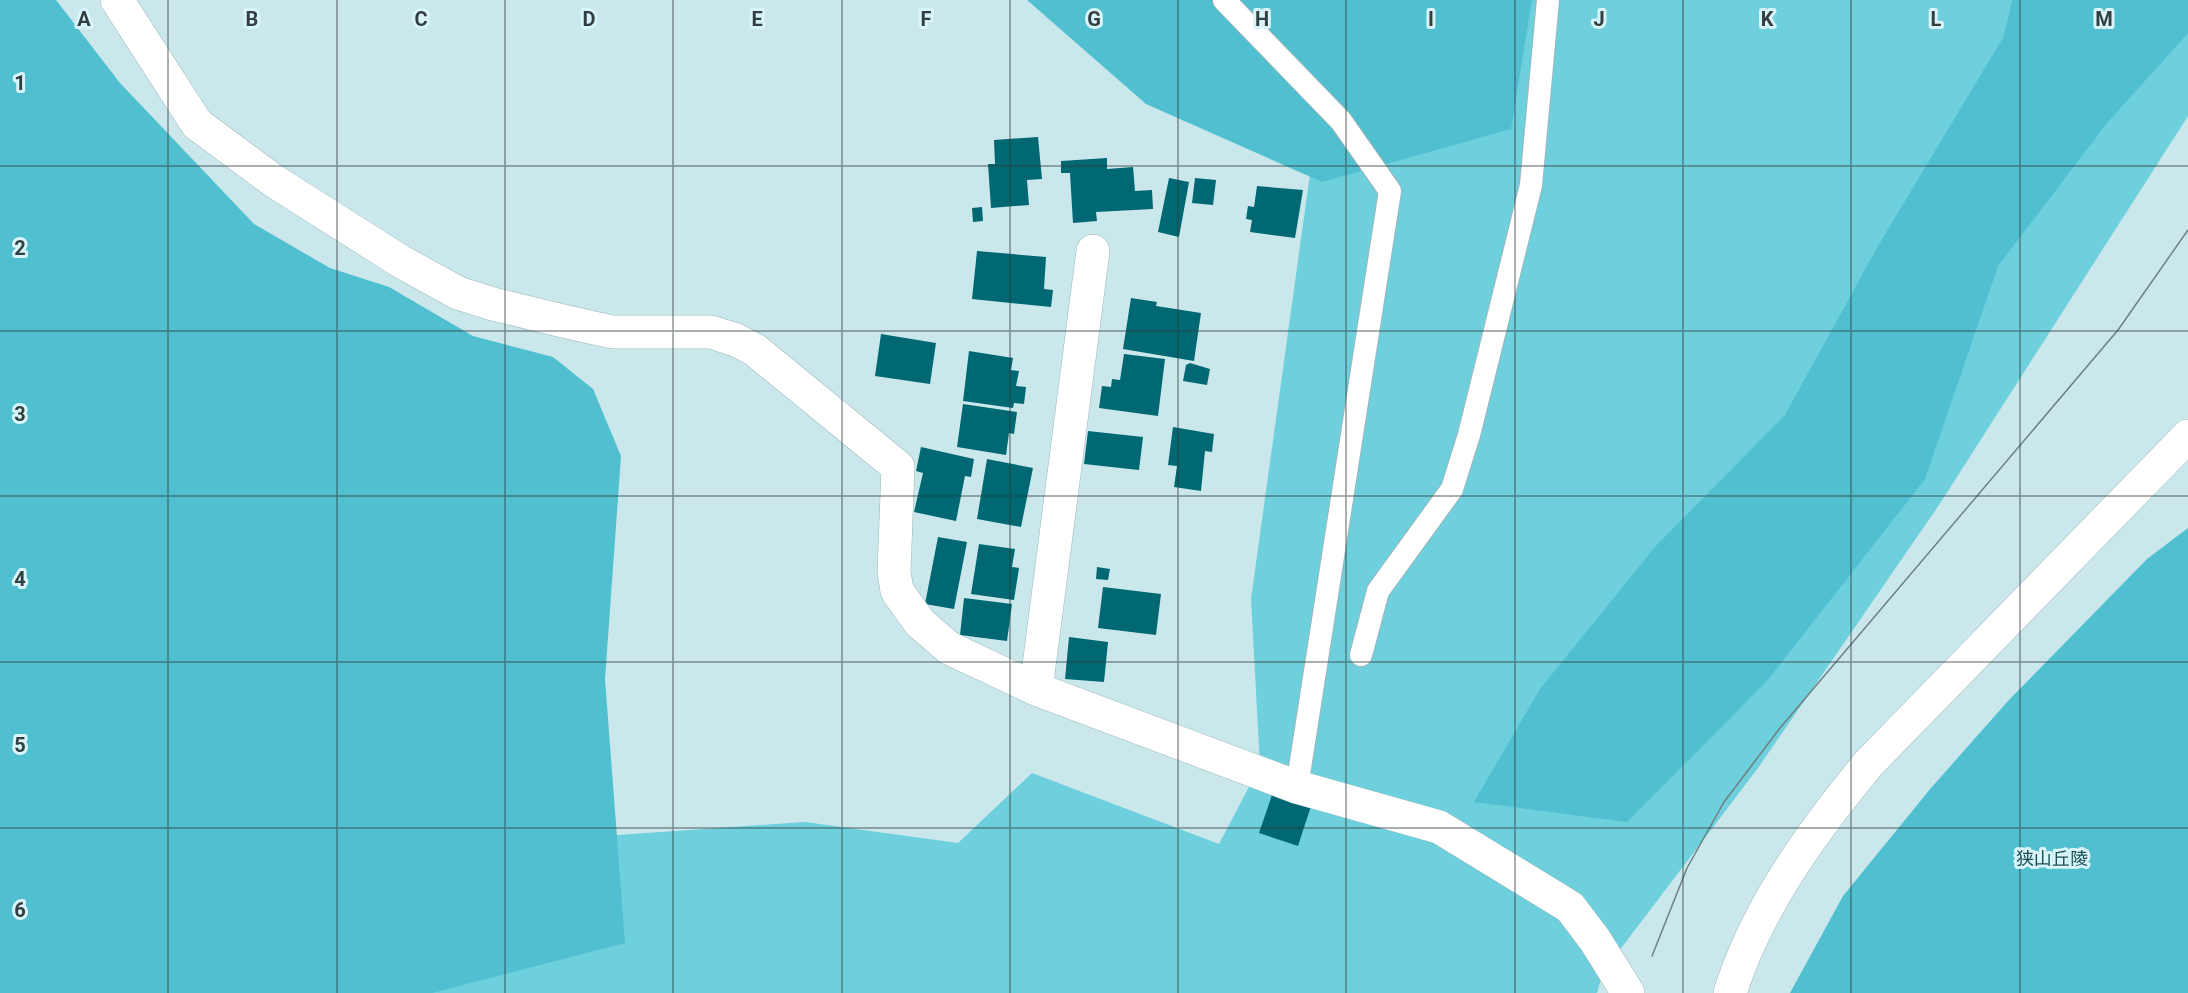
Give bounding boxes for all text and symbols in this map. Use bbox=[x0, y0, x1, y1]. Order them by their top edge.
text: A bbox=[77, 7, 91, 31]
text: B bbox=[246, 7, 258, 31]
text: C bbox=[414, 7, 428, 31]
text: D bbox=[583, 7, 596, 31]
text: E bbox=[751, 7, 763, 31]
text: F bbox=[921, 7, 932, 31]
text: G bbox=[1087, 7, 1101, 31]
text: H bbox=[1255, 7, 1269, 31]
text: I bbox=[1428, 7, 1434, 31]
text: J bbox=[1593, 7, 1605, 31]
text: K bbox=[1761, 7, 1774, 31]
text: L bbox=[1931, 7, 1942, 31]
text: M bbox=[2095, 7, 2113, 31]
text: 1 bbox=[14, 71, 26, 95]
text: 2 bbox=[14, 236, 26, 260]
text: 3 bbox=[14, 402, 26, 426]
text: 4 bbox=[14, 567, 26, 591]
text: 5 bbox=[14, 733, 26, 757]
park label: 狭山丘陵 bbox=[2016, 848, 2088, 869]
text: 6 bbox=[14, 898, 26, 922]

